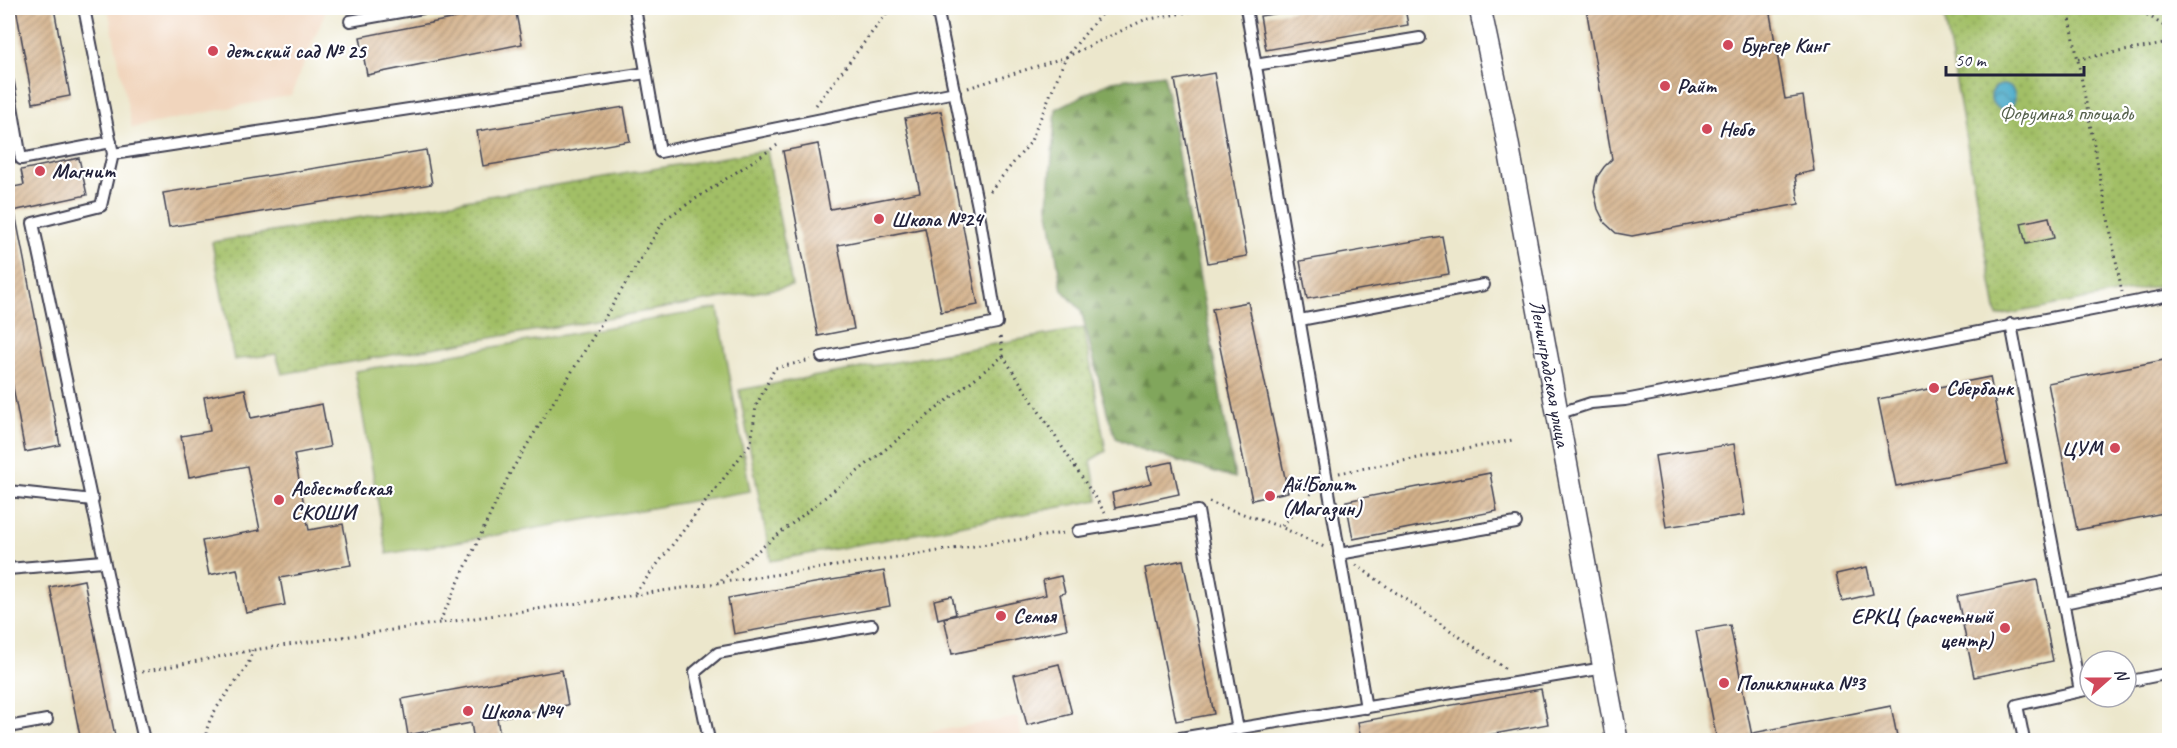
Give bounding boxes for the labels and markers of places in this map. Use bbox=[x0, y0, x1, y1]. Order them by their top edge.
place label: Бургер Кинг bbox=[1740, 32, 1831, 58]
place label: детский сад № 25 bbox=[225, 38, 367, 64]
marker: Бургер Кинг bbox=[1721, 38, 1735, 52]
marker: детский сад № 25 bbox=[206, 44, 220, 58]
place label: Райт bbox=[1677, 73, 1717, 99]
marker: Райт bbox=[1658, 79, 1672, 93]
place label: Небо bbox=[1719, 116, 1757, 142]
marker: Небо bbox=[1700, 122, 1714, 136]
place label: Магнит bbox=[52, 158, 117, 184]
marker: Магнит bbox=[33, 164, 47, 178]
place label: Школа №24 bbox=[891, 206, 985, 232]
marker: Школа №24 bbox=[872, 212, 886, 226]
place label: Сбербанк bbox=[1946, 375, 2015, 401]
marker: Сбербанк bbox=[1927, 381, 1941, 395]
place label: ЦУМ bbox=[2062, 435, 2104, 461]
marker: ЦУМ bbox=[2108, 441, 2122, 455]
place label: Ай!Болит (Магазин) bbox=[1282, 471, 1363, 522]
place label: Асбестовская СКОШИ bbox=[291, 475, 393, 525]
marker: Ай!Болит (Магазин) bbox=[1263, 489, 1277, 503]
marker: Асбестовская СКОШИ bbox=[272, 493, 286, 507]
place label: Семья bbox=[1013, 603, 1058, 629]
place label: ЕРКЦ (расчетный центр) bbox=[1851, 603, 1995, 653]
marker: Семья bbox=[994, 609, 1008, 623]
marker: ЕРКЦ (расчетный центр) bbox=[1998, 621, 2012, 635]
place label: Поликлиника №3 bbox=[1736, 670, 1867, 696]
marker: Поликлиника №3 bbox=[1717, 676, 1731, 690]
place label: Школа №4 bbox=[480, 698, 565, 724]
marker: Школа №4 bbox=[461, 704, 475, 718]

